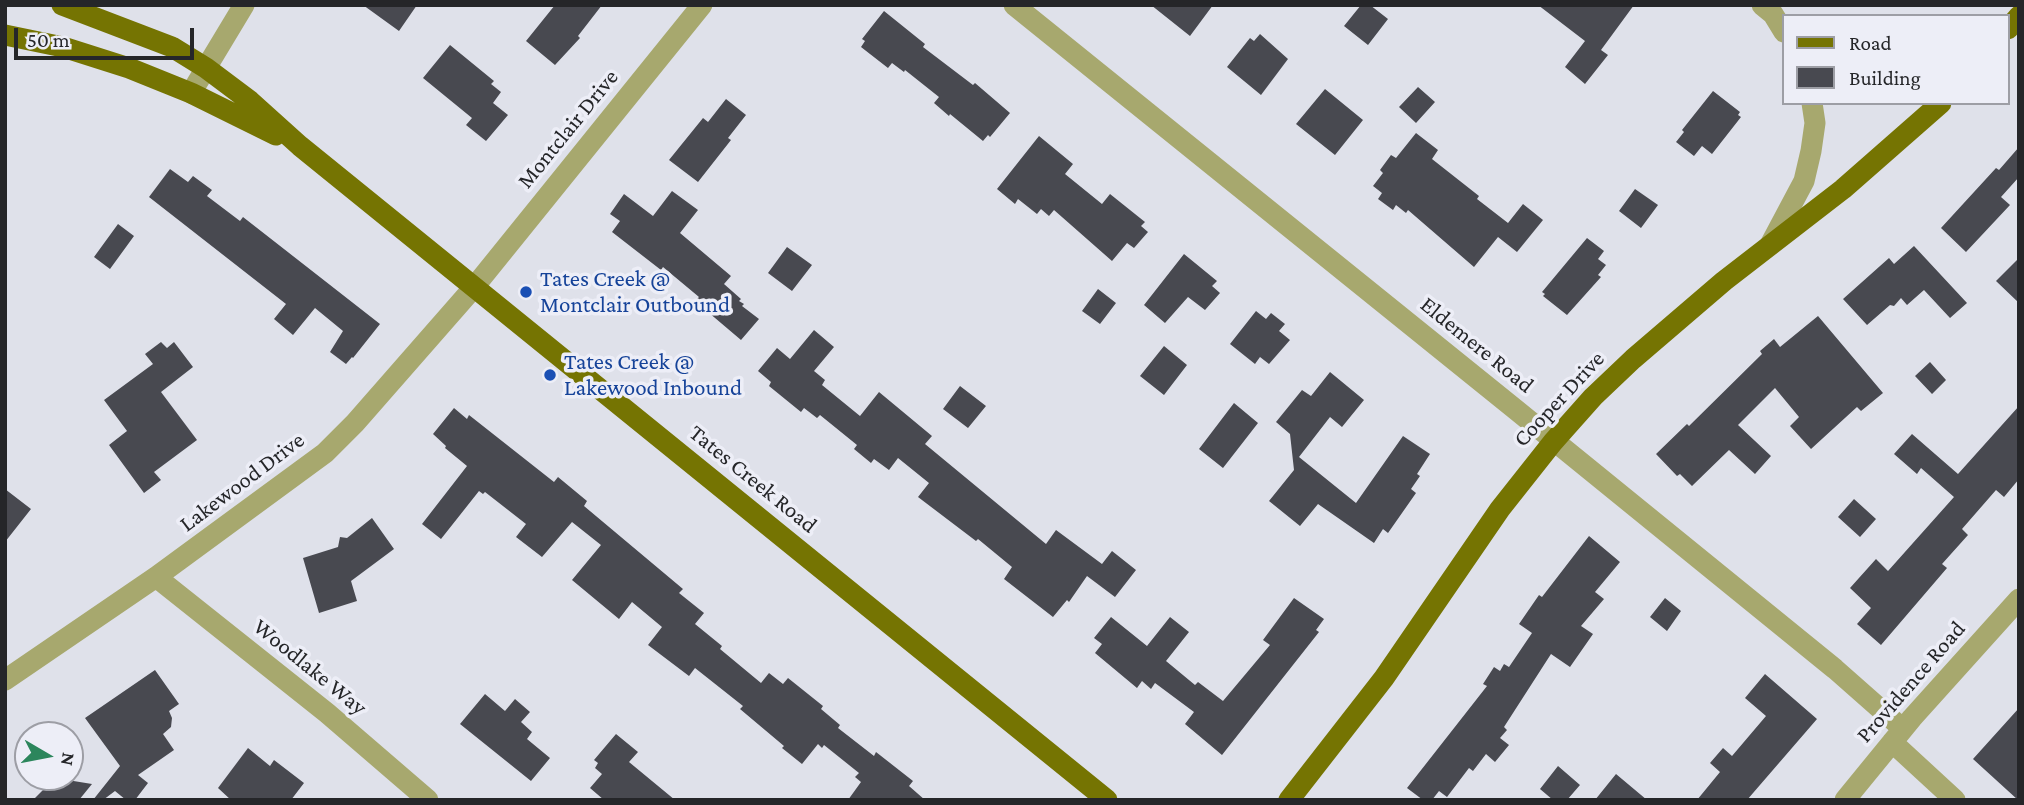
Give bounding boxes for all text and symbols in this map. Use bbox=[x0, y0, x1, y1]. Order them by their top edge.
scale bar bbox=[18, 14, 198, 58]
legend bbox=[1783, 14, 2010, 105]
text: 50 m bbox=[27, 28, 70, 52]
text: Road bbox=[1849, 31, 1892, 55]
street label: Montclair Drive bbox=[512, 64, 624, 194]
text: Building bbox=[1849, 66, 1921, 90]
place label: Tates Creek @ Montclair Outbound bbox=[540, 265, 730, 319]
marker: Tates Creek @ Montclair Outbound bbox=[518, 284, 534, 300]
street label: Eldemere Road bbox=[1415, 291, 1539, 399]
street label: Cooper Drive bbox=[1508, 345, 1610, 453]
place label: Tates Creek @ Lakewood Inbound bbox=[564, 348, 742, 402]
marker: Tates Creek @ Lakewood Inbound bbox=[542, 367, 558, 383]
street label: Tates Creek Road bbox=[683, 419, 823, 539]
street label: Lakewood Drive bbox=[174, 426, 310, 538]
street label: Woodlake Way bbox=[248, 613, 372, 721]
street label: Providence Road bbox=[1851, 615, 1971, 749]
north arrow bbox=[14, 721, 84, 791]
text: N bbox=[57, 751, 80, 768]

